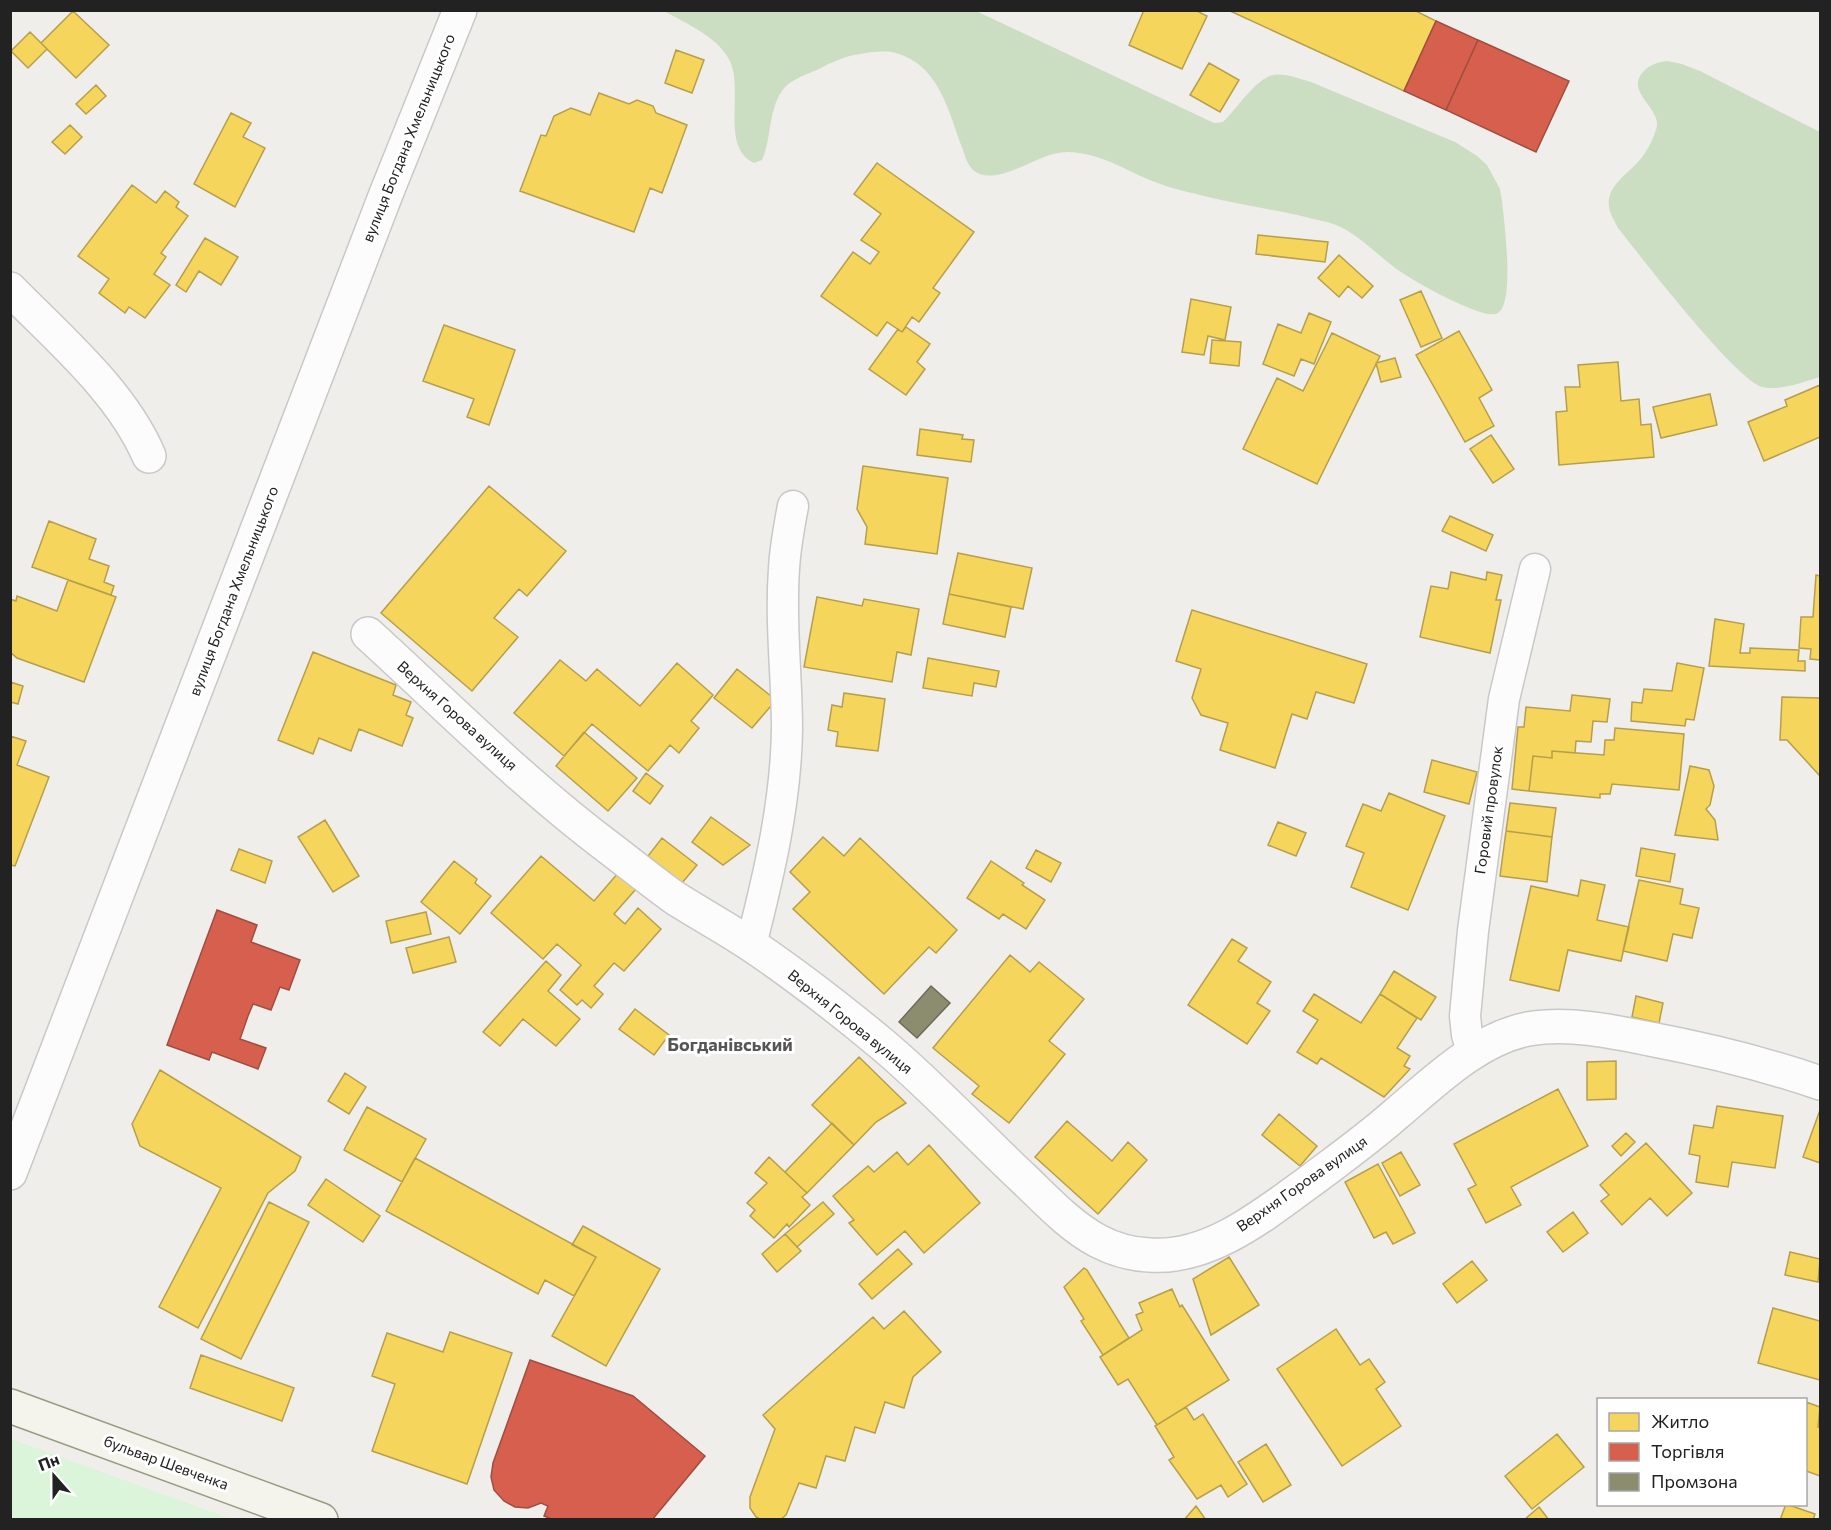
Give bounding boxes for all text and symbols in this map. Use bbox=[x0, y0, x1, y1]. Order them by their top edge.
street label: вулиця Богдана Хмельницького bbox=[358, 31, 458, 244]
street label: вулиця Богдана Хмельницького bbox=[185, 483, 281, 698]
street label: Верхня Горова вулиця bbox=[394, 657, 521, 774]
street label: Горовий провулок bbox=[1470, 745, 1506, 875]
street label: Верхня Горова вулиця bbox=[785, 965, 917, 1077]
district label: Богданівський bbox=[667, 1033, 793, 1055]
street label: Верхня Горова вулиця bbox=[1233, 1131, 1370, 1235]
legend bbox=[1597, 1398, 1807, 1506]
text: Житло bbox=[1651, 1410, 1709, 1432]
street label: бульвар Шевченка bbox=[101, 1431, 231, 1493]
text: Торгівля bbox=[1651, 1440, 1724, 1462]
north arrow bbox=[24, 1446, 84, 1506]
text: Пн bbox=[35, 1449, 62, 1474]
text: Промзона bbox=[1651, 1470, 1738, 1492]

